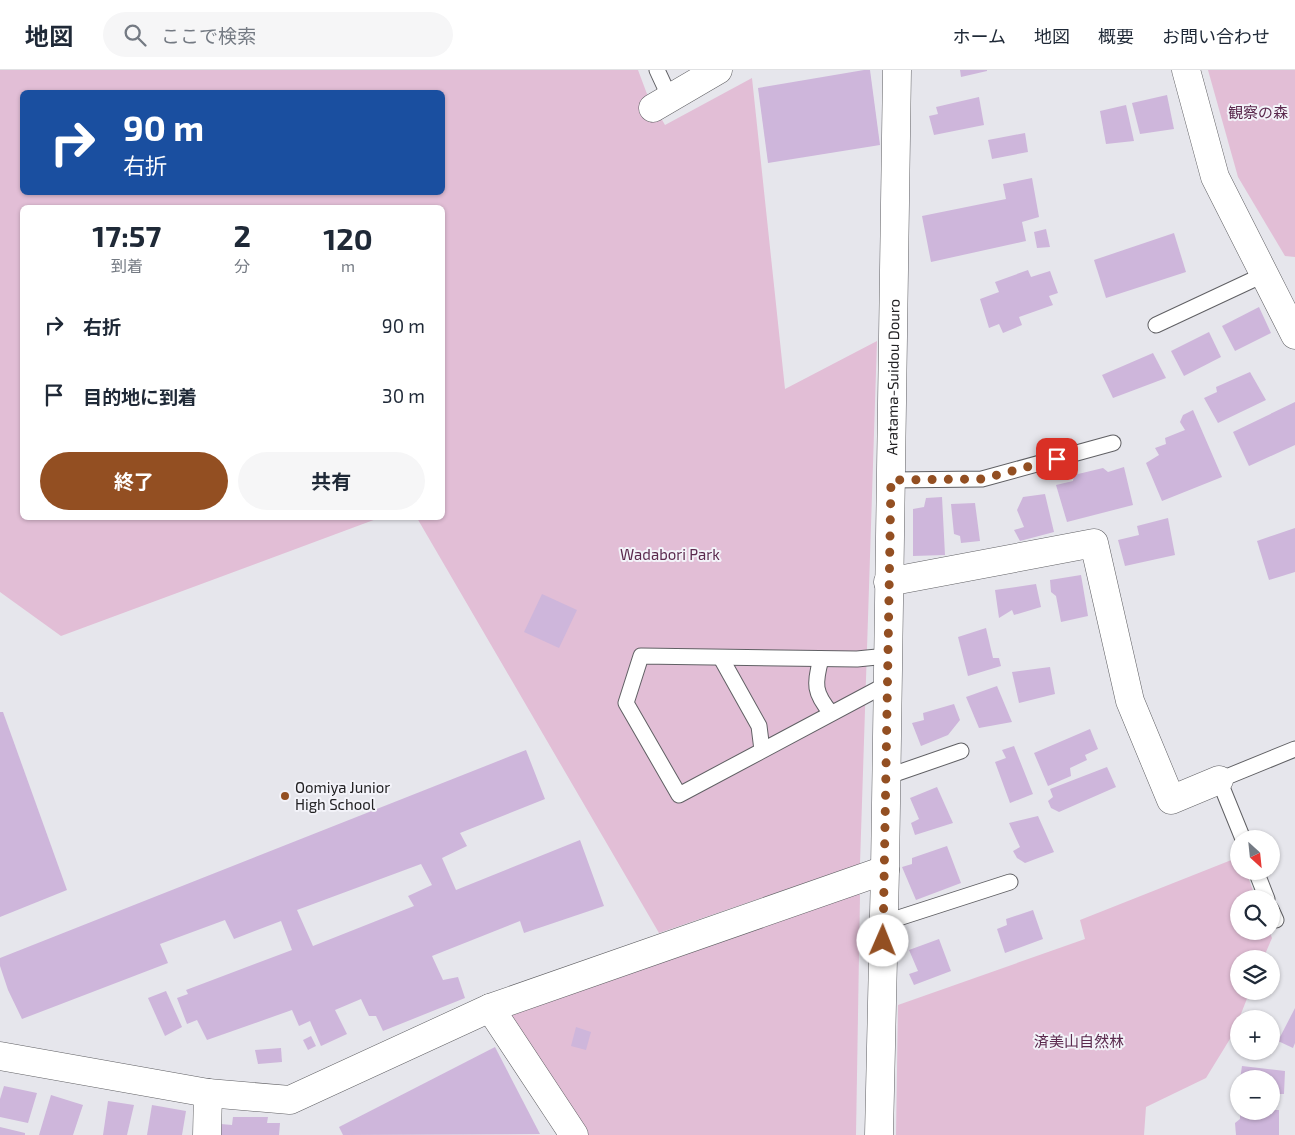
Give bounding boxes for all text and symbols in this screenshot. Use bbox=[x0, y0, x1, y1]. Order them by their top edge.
search box bbox=[103, 12, 453, 57]
text: 地図 bbox=[25, 21, 73, 50]
icon: search bbox=[121, 21, 149, 49]
text: ここで検索 bbox=[161, 24, 256, 47]
text: ホーム bbox=[953, 25, 1006, 47]
text: 地図 bbox=[1034, 25, 1070, 47]
text: 概要 bbox=[1098, 25, 1134, 47]
text: お問い合わせ bbox=[1162, 25, 1270, 47]
park label: 観察の森 bbox=[1228, 103, 1288, 121]
text: 90 m bbox=[123, 106, 204, 148]
icon: right bbox=[40, 110, 105, 175]
text: 右折 bbox=[123, 152, 167, 178]
text: 17:57 bbox=[92, 217, 161, 253]
text: 2 bbox=[234, 217, 251, 253]
text: 120 bbox=[323, 220, 373, 256]
text: 到着 bbox=[111, 256, 143, 275]
text: 分 bbox=[234, 256, 250, 275]
text: m bbox=[341, 256, 355, 275]
street label: Aratama-Suidou Douro bbox=[882, 299, 903, 456]
icon: right bbox=[40, 311, 68, 339]
text: 90 m bbox=[382, 314, 425, 337]
text: 右折 bbox=[83, 315, 121, 338]
icon: arrive bbox=[40, 381, 68, 409]
text: 30 m bbox=[382, 384, 425, 407]
text: 目的地に到着 bbox=[83, 385, 197, 408]
pin bbox=[1036, 438, 1078, 480]
icon: arrive bbox=[1043, 445, 1071, 473]
button: 終了 bbox=[40, 452, 228, 510]
button: 共有 bbox=[238, 452, 425, 510]
park label: Wadabori Park bbox=[620, 545, 720, 563]
place label: Oomiya Junior High School bbox=[295, 778, 390, 813]
marker: Oomiya Junior High School bbox=[279, 790, 291, 802]
north arrow bbox=[1230, 830, 1280, 880]
map controls bbox=[1230, 830, 1280, 1120]
button: search bbox=[1230, 890, 1280, 940]
position arrow bbox=[856, 914, 908, 966]
button: layers bbox=[1230, 950, 1280, 1000]
button: + bbox=[1230, 1010, 1280, 1060]
park label: 済美山自然林 bbox=[1034, 1032, 1124, 1050]
button: − bbox=[1230, 1070, 1280, 1120]

